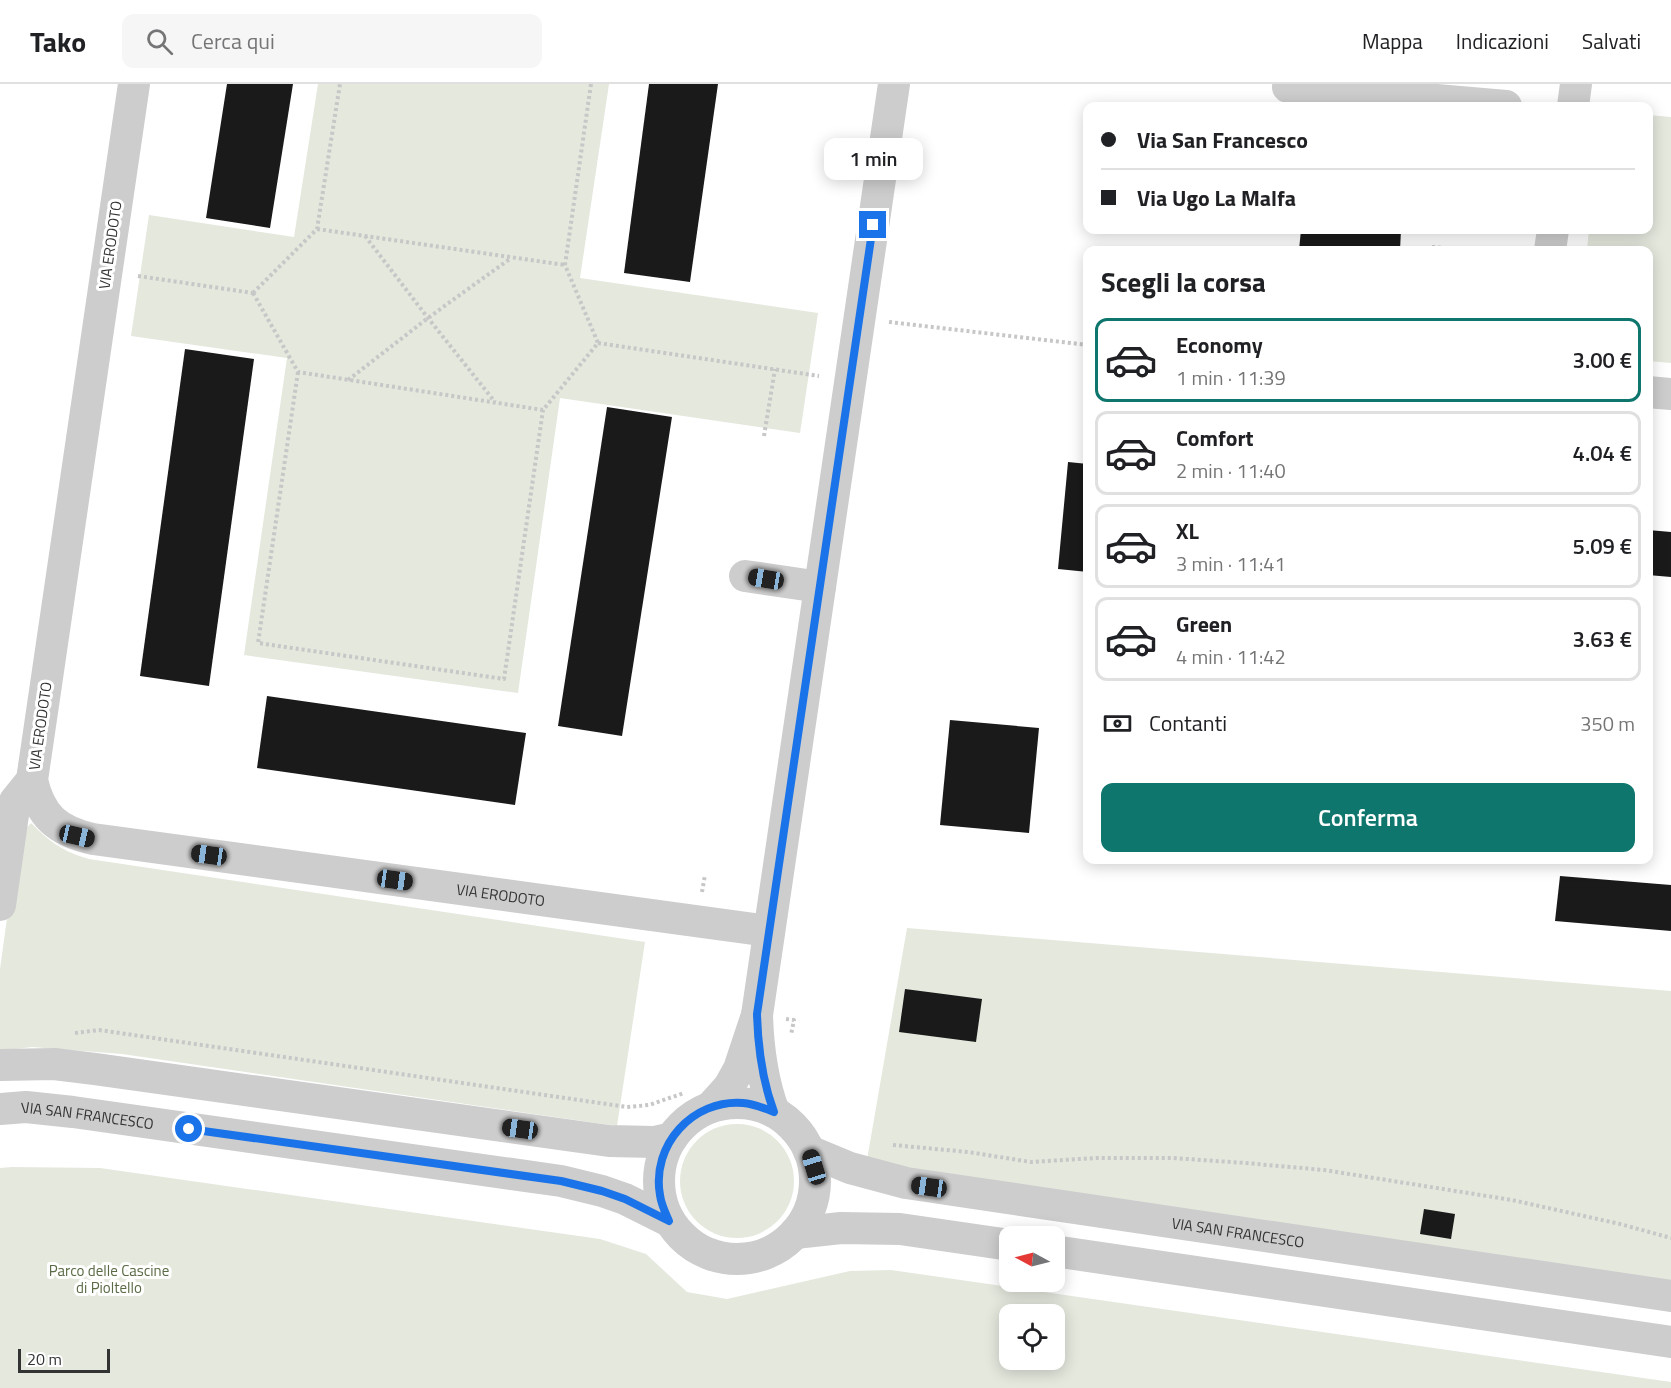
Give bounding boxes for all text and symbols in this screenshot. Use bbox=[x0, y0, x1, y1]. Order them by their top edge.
search box bbox=[122, 14, 542, 68]
text: Tako bbox=[30, 20, 86, 63]
text: Cerca qui bbox=[191, 24, 275, 58]
icon: search bbox=[143, 25, 176, 58]
text: Mappa bbox=[1362, 25, 1423, 57]
text: Indicazioni bbox=[1456, 25, 1549, 57]
text: Salvati bbox=[1582, 25, 1641, 57]
text: Via San Francesco bbox=[1137, 123, 1308, 157]
callout: 1 min bbox=[824, 138, 922, 180]
text: 1 min bbox=[849, 143, 898, 174]
text: Via Ugo La Malfa bbox=[1137, 181, 1296, 215]
street label: VIA ERODOTO bbox=[92, 199, 128, 291]
route end bbox=[859, 211, 886, 238]
text: Scegli la corsa bbox=[1101, 261, 1266, 302]
text: Economy bbox=[1176, 328, 1263, 362]
icon: car bbox=[1104, 333, 1158, 387]
text: 3.00 € bbox=[1573, 343, 1632, 377]
text: 1 min · 11:39 bbox=[1176, 362, 1286, 393]
text: Comfort bbox=[1176, 421, 1254, 455]
icon: car bbox=[1104, 426, 1158, 480]
text: 4.04 € bbox=[1573, 436, 1632, 470]
text: 2 min · 11:40 bbox=[1176, 455, 1286, 486]
text: XL bbox=[1176, 514, 1199, 548]
icon: car bbox=[1104, 519, 1158, 573]
text: 5.09 € bbox=[1573, 529, 1632, 563]
text: 3 min · 11:41 bbox=[1176, 548, 1286, 579]
car bbox=[747, 567, 785, 591]
text: Green bbox=[1176, 607, 1232, 641]
icon: car bbox=[1104, 612, 1158, 666]
text: 3.63 € bbox=[1573, 622, 1632, 656]
text: 4 min · 11:42 bbox=[1176, 641, 1286, 672]
street label: VIA ERODOTO bbox=[22, 680, 58, 772]
text: Contanti bbox=[1149, 706, 1227, 740]
icon: cash bbox=[1101, 707, 1134, 740]
text: 350 m bbox=[1580, 708, 1635, 739]
button: Conferma bbox=[1101, 783, 1635, 852]
car bbox=[57, 823, 97, 849]
car bbox=[190, 844, 228, 866]
car bbox=[376, 869, 414, 891]
street label: VIA ERODOTO bbox=[455, 877, 546, 912]
street label: VIA SAN FRANCESCO bbox=[20, 1095, 155, 1135]
route start bbox=[175, 1115, 202, 1142]
car bbox=[501, 1118, 539, 1140]
car bbox=[800, 1147, 828, 1187]
car bbox=[910, 1176, 948, 1198]
street label: VIA SAN FRANCESCO bbox=[1170, 1211, 1306, 1253]
north arrow bbox=[999, 1226, 1065, 1292]
map controls bbox=[999, 1226, 1065, 1370]
park label: Parco delle Cascine di Pioltello bbox=[49, 1259, 169, 1299]
button: locate bbox=[999, 1304, 1065, 1370]
scale bar bbox=[18, 1346, 110, 1374]
text: 20 m bbox=[27, 1347, 62, 1371]

